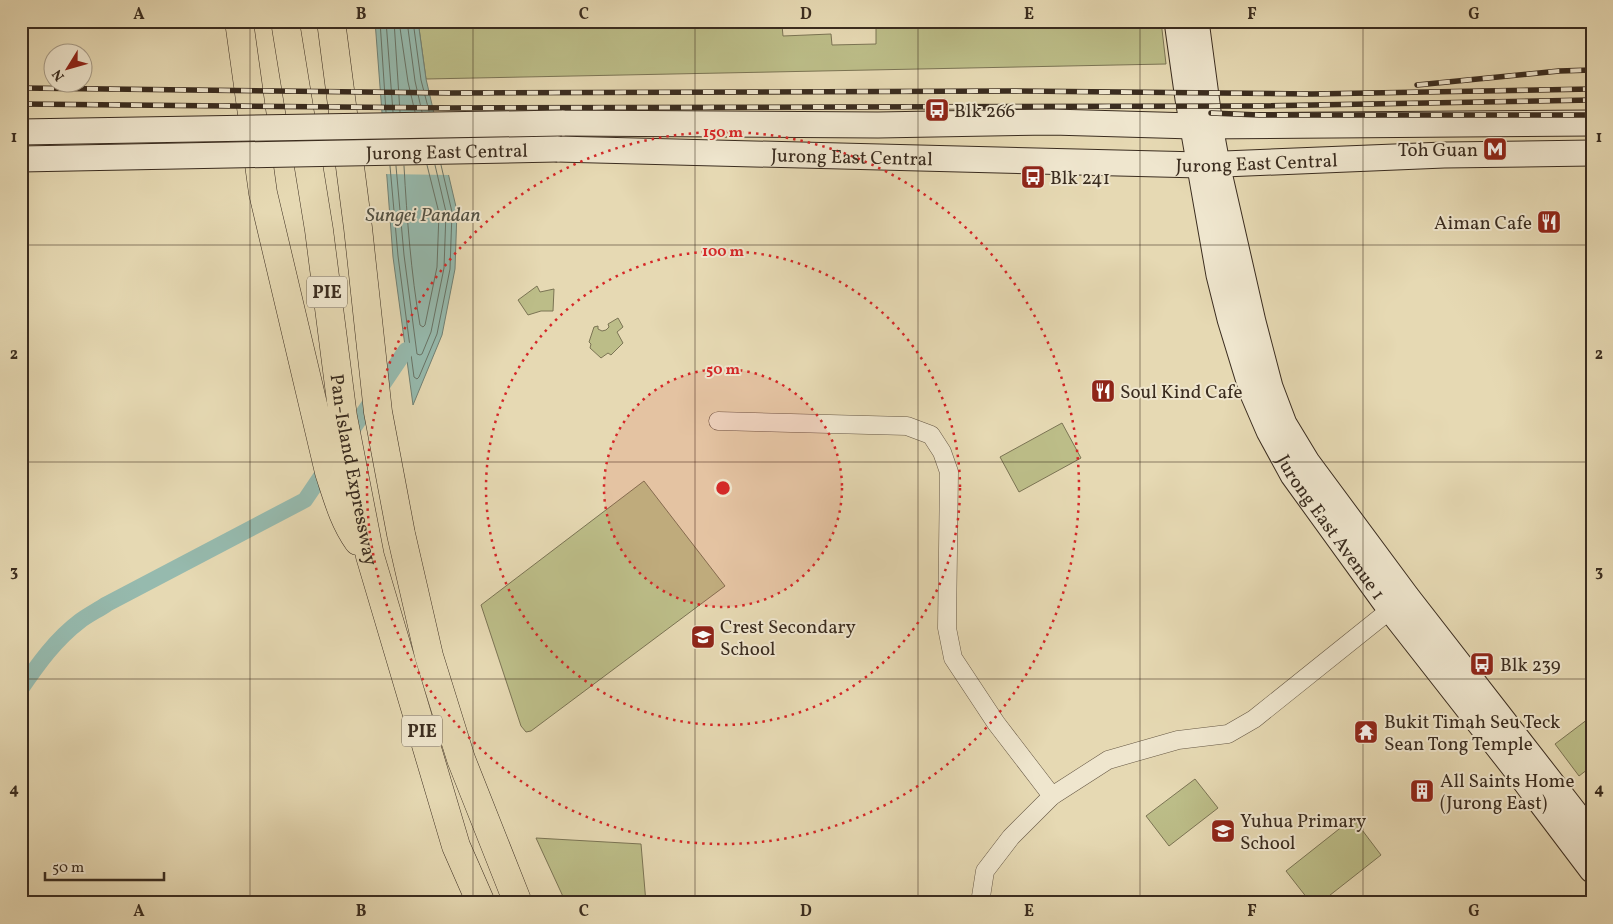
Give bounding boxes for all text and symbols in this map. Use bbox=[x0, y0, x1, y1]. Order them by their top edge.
text: A bbox=[133, 4, 145, 26]
text: B bbox=[356, 4, 367, 26]
text: C bbox=[579, 4, 589, 26]
text: D bbox=[800, 4, 812, 26]
text: E bbox=[1024, 4, 1034, 26]
text: F bbox=[1247, 4, 1257, 26]
text: G bbox=[1468, 4, 1480, 26]
north arrow bbox=[42, 42, 92, 92]
text: N bbox=[48, 65, 69, 85]
bus stop icon: Blk 266 bbox=[924, 97, 950, 123]
place label: Blk 266 bbox=[954, 99, 1015, 125]
text: 150 m bbox=[703, 123, 743, 144]
text: 1 bbox=[11, 127, 17, 149]
text: 1 bbox=[1596, 127, 1602, 149]
metro station icon: Toh Guan bbox=[1482, 136, 1508, 162]
place label: Toh Guan bbox=[1398, 138, 1478, 164]
street label: Jurong East Central bbox=[366, 139, 529, 168]
street label: Jurong East Central bbox=[771, 143, 933, 173]
street label: Jurong East Central bbox=[1175, 148, 1339, 180]
bus stop icon: Blk 241 bbox=[1020, 164, 1046, 190]
place label: Blk 241 bbox=[1050, 166, 1110, 192]
water label: Sungei Pandan bbox=[365, 202, 481, 230]
restaurant icon: Aiman Cafe bbox=[1536, 209, 1562, 235]
place label: Aiman Cafe bbox=[1434, 211, 1532, 237]
text: 100 m bbox=[702, 242, 745, 263]
road number: PIE bbox=[307, 276, 347, 308]
text: 2 bbox=[10, 344, 18, 366]
text: 2 bbox=[1595, 344, 1603, 366]
text: 50 m bbox=[706, 360, 740, 381]
street label: Pan-Island Expressway bbox=[323, 373, 383, 569]
restaurant icon: Soul Kind Cafe bbox=[1090, 378, 1116, 404]
place label: Soul Kind Cafe bbox=[1120, 380, 1243, 406]
street label: Jurong East Avenue 1 bbox=[1269, 450, 1390, 606]
centre of rings bbox=[714, 479, 732, 497]
text: 3 bbox=[10, 561, 18, 583]
text: 3 bbox=[1595, 561, 1603, 583]
place label: Crest Secondary School bbox=[720, 615, 856, 663]
school or university icon: Crest Secondary School bbox=[690, 624, 716, 650]
bus stop icon: Blk 239 bbox=[1469, 651, 1495, 677]
place label: Blk 239 bbox=[1500, 653, 1561, 679]
place label: Bukit Timah Seu Teck Sean Tong Temple bbox=[1384, 710, 1560, 758]
road number: PIE bbox=[402, 716, 442, 746]
temple icon: Bukit Timah Seu Teck Sean Tong Temple bbox=[1353, 719, 1379, 745]
place label: All Saints Home (Jurong East) bbox=[1440, 769, 1574, 817]
building icon: All Saints Home (Jurong East) bbox=[1409, 778, 1435, 804]
text: 4 bbox=[9, 779, 19, 801]
text: 4 bbox=[1594, 779, 1604, 801]
place label: Yuhua Primary School bbox=[1240, 809, 1366, 857]
school or university icon: Yuhua Primary School bbox=[1210, 818, 1236, 844]
scale bar bbox=[45, 849, 164, 881]
text: 50 m bbox=[52, 858, 84, 879]
text: A bbox=[133, 901, 145, 923]
text: B bbox=[356, 901, 367, 923]
text: C bbox=[579, 901, 589, 923]
text: D bbox=[800, 901, 812, 923]
text: E bbox=[1024, 901, 1034, 923]
text: F bbox=[1247, 901, 1257, 923]
text: G bbox=[1468, 901, 1480, 923]

